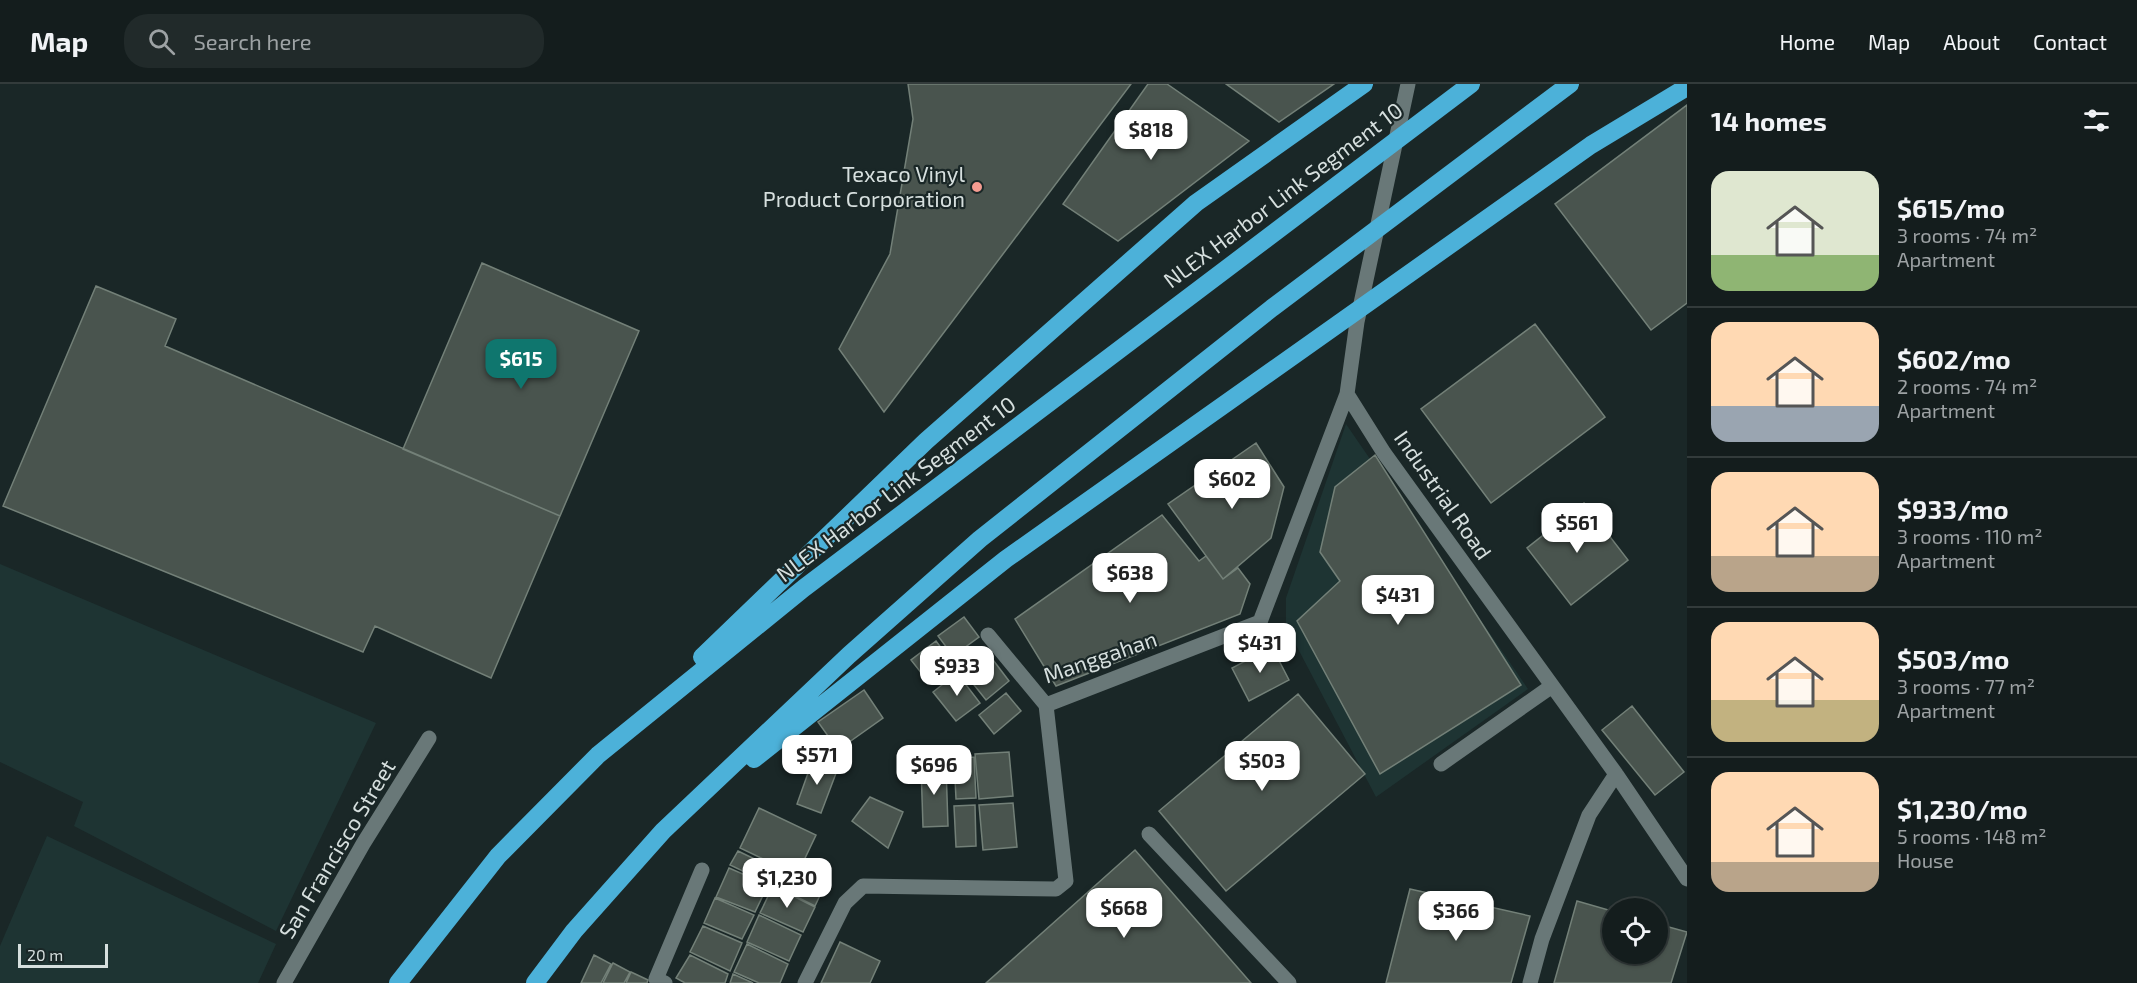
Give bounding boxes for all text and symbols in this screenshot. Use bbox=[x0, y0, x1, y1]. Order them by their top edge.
search box bbox=[124, 14, 544, 68]
text: Map bbox=[30, 24, 88, 58]
icon: search bbox=[145, 25, 178, 58]
text: Search here bbox=[193, 28, 312, 54]
text: Home bbox=[1779, 29, 1835, 54]
text: Map bbox=[1868, 29, 1910, 54]
text: About bbox=[1943, 29, 2000, 54]
text: Contact bbox=[2033, 29, 2107, 54]
street label: NLEX Harbor Link Segment 10 bbox=[1158, 96, 1407, 293]
icon: filters bbox=[2080, 104, 2113, 137]
text: 14 homes bbox=[1711, 105, 1827, 136]
pin: $818 bbox=[1115, 110, 1187, 161]
text: $818 bbox=[1128, 117, 1174, 141]
place label: Texaco Vinyl Product Corporation bbox=[763, 160, 965, 211]
marker: Texaco Vinyl Product Corporation bbox=[970, 180, 984, 194]
text: $615/mo bbox=[1897, 192, 2005, 223]
icon: home bbox=[1759, 195, 1831, 267]
text: 3 rooms · 74 m² bbox=[1897, 223, 2037, 247]
text: Apartment bbox=[1897, 247, 1995, 271]
pin: $615 bbox=[485, 339, 557, 390]
text: $602/mo bbox=[1897, 343, 2011, 374]
text: $615 bbox=[499, 346, 543, 370]
icon: home bbox=[1759, 346, 1831, 418]
text: 2 rooms · 74 m² bbox=[1897, 374, 2037, 398]
street label: NLEX Harbor Link Segment 10 bbox=[771, 390, 1020, 587]
text: Apartment bbox=[1897, 398, 1995, 422]
street label: Industrial Road bbox=[1390, 425, 1498, 564]
pin: $602 bbox=[1196, 459, 1268, 510]
text: $602 bbox=[1208, 466, 1256, 490]
text: $933/mo bbox=[1897, 493, 2009, 524]
icon: home bbox=[1759, 496, 1831, 568]
pin: $561 bbox=[1541, 503, 1613, 554]
text: $561 bbox=[1555, 510, 1599, 534]
text: 3 rooms · 110 m² bbox=[1897, 524, 2043, 548]
text: Apartment bbox=[1897, 548, 1995, 572]
pin: $638 bbox=[1094, 553, 1166, 604]
text: $638 bbox=[1106, 560, 1154, 584]
pin: $431 bbox=[1362, 575, 1434, 626]
text: $431 bbox=[1376, 582, 1420, 606]
pin: $431 bbox=[1224, 623, 1296, 674]
street label: Manggahan bbox=[1040, 625, 1160, 688]
text: $431 bbox=[1238, 630, 1282, 654]
text: $503/mo bbox=[1897, 643, 2009, 674]
pin: $933 bbox=[921, 646, 993, 697]
icon: home bbox=[1759, 646, 1831, 718]
text: $933 bbox=[934, 653, 980, 677]
text: 3 rooms · 77 m² bbox=[1897, 674, 2035, 698]
text: Apartment bbox=[1897, 698, 1995, 722]
pin: $571 bbox=[781, 735, 853, 786]
pin: $503 bbox=[1226, 741, 1298, 792]
text: $571 bbox=[796, 742, 838, 766]
pin: $696 bbox=[898, 745, 970, 796]
text: $503 bbox=[1239, 748, 1285, 772]
text: $696 bbox=[911, 752, 958, 776]
street label: San Francisco Street bbox=[273, 754, 400, 943]
text: $1,230/mo bbox=[1897, 793, 2028, 824]
icon: home bbox=[1759, 796, 1831, 868]
text: 5 rooms · 148 m² bbox=[1897, 824, 2047, 848]
text: House bbox=[1897, 848, 1954, 872]
pin: $1,230 bbox=[738, 858, 836, 909]
text: $1,230 bbox=[757, 865, 817, 889]
pin: $668 bbox=[1088, 888, 1160, 939]
pin: $366 bbox=[1420, 891, 1492, 942]
text: $668 bbox=[1100, 895, 1148, 919]
text: $366 bbox=[1433, 898, 1479, 922]
map controls bbox=[1602, 898, 1668, 964]
button: locate bbox=[1602, 898, 1668, 964]
scale bar bbox=[18, 941, 108, 968]
text: 20 m bbox=[27, 945, 63, 964]

